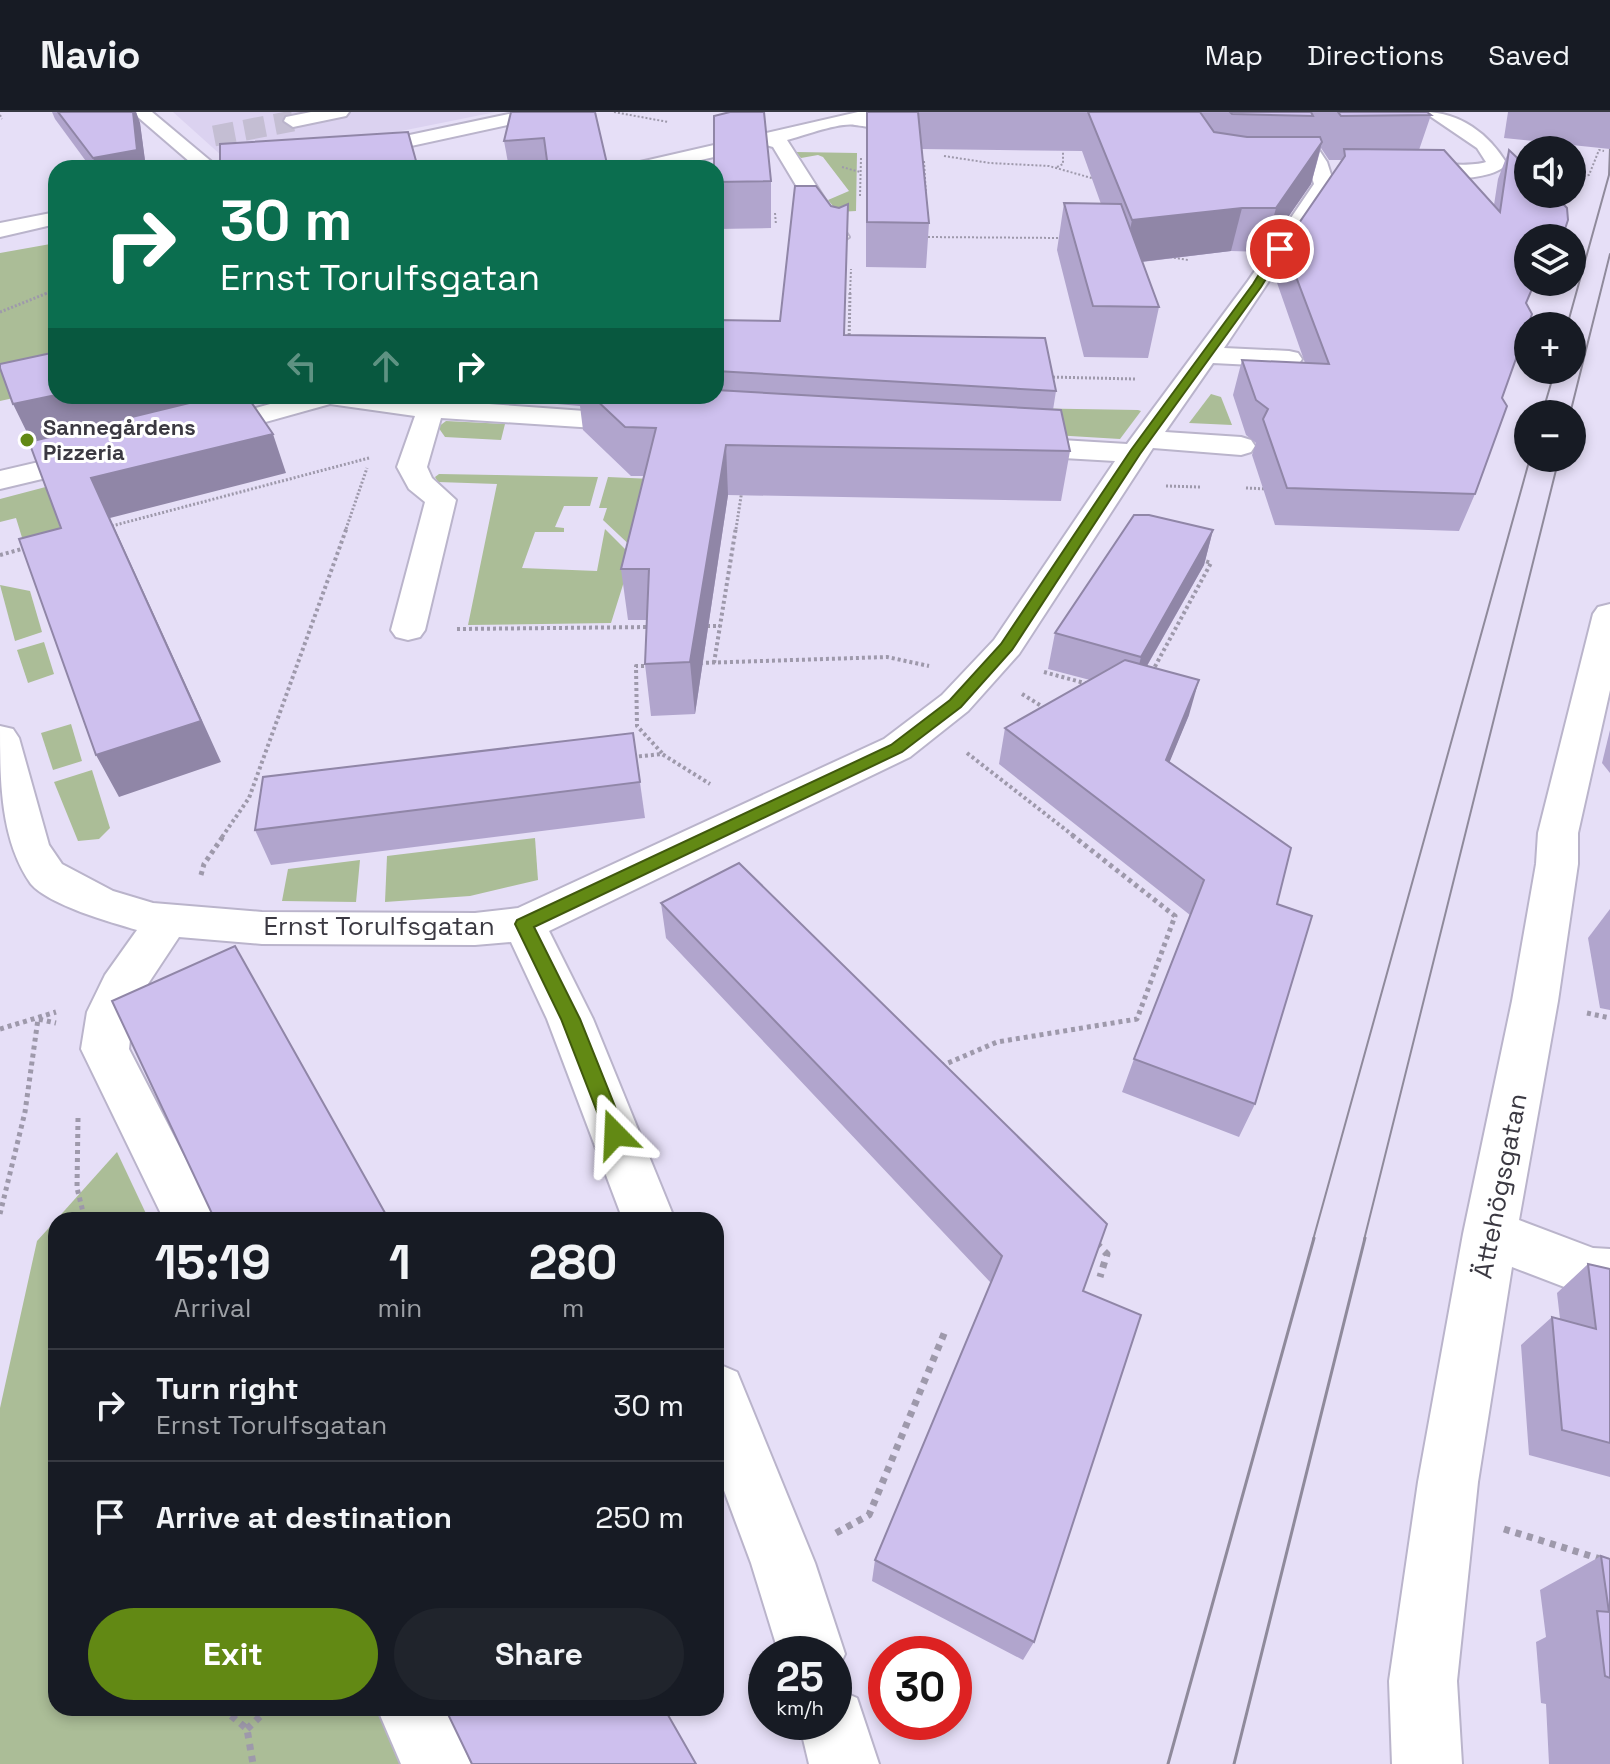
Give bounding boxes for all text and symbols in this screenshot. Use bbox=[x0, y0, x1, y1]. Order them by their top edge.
text: Navio bbox=[40, 31, 141, 79]
text: Map bbox=[1205, 37, 1263, 73]
text: Directions bbox=[1307, 37, 1444, 73]
text: Saved bbox=[1488, 37, 1570, 73]
map controls bbox=[1514, 136, 1586, 472]
button: sound bbox=[1514, 136, 1586, 208]
text: 30 m bbox=[220, 185, 352, 256]
icon: right bbox=[88, 192, 192, 296]
pin bbox=[1246, 215, 1314, 283]
button: layers bbox=[1514, 224, 1586, 296]
icon: arrive bbox=[1258, 227, 1302, 271]
text: Ernst Torulfsgatan bbox=[220, 255, 540, 301]
button: + bbox=[1514, 312, 1586, 384]
icon: left bbox=[280, 344, 324, 388]
icon: ahead bbox=[364, 344, 408, 388]
icon: right bbox=[448, 344, 492, 388]
button: − bbox=[1514, 400, 1586, 472]
place label: Sannegårdens Pizzeria bbox=[43, 413, 196, 466]
marker: Sannegårdens Pizzeria bbox=[18, 431, 36, 449]
street label: Ernst Torulfsgatan bbox=[263, 909, 495, 943]
street label: Ättehögsgatan bbox=[1465, 1090, 1535, 1282]
position arrow bbox=[573, 1092, 657, 1176]
text: 15:19 bbox=[155, 1232, 271, 1293]
text: 1 bbox=[389, 1232, 411, 1293]
text: 280 bbox=[529, 1232, 617, 1293]
text: Arrival bbox=[174, 1291, 251, 1325]
text: min bbox=[378, 1291, 422, 1325]
text: m bbox=[562, 1291, 584, 1325]
text: Turn right bbox=[156, 1369, 299, 1408]
icon: right bbox=[88, 1383, 132, 1427]
text: 30 m bbox=[613, 1386, 684, 1425]
text: Ernst Torulfsgatan bbox=[156, 1408, 387, 1442]
icon: arrive bbox=[88, 1495, 132, 1539]
text: Arrive at destination bbox=[156, 1498, 452, 1537]
text: 250 m bbox=[595, 1498, 684, 1537]
button: Exit bbox=[88, 1608, 378, 1700]
button: Share bbox=[394, 1608, 684, 1700]
speed limit sign: 30 bbox=[868, 1636, 972, 1740]
text: 25 bbox=[776, 1652, 824, 1703]
text: km/h bbox=[776, 1695, 824, 1721]

